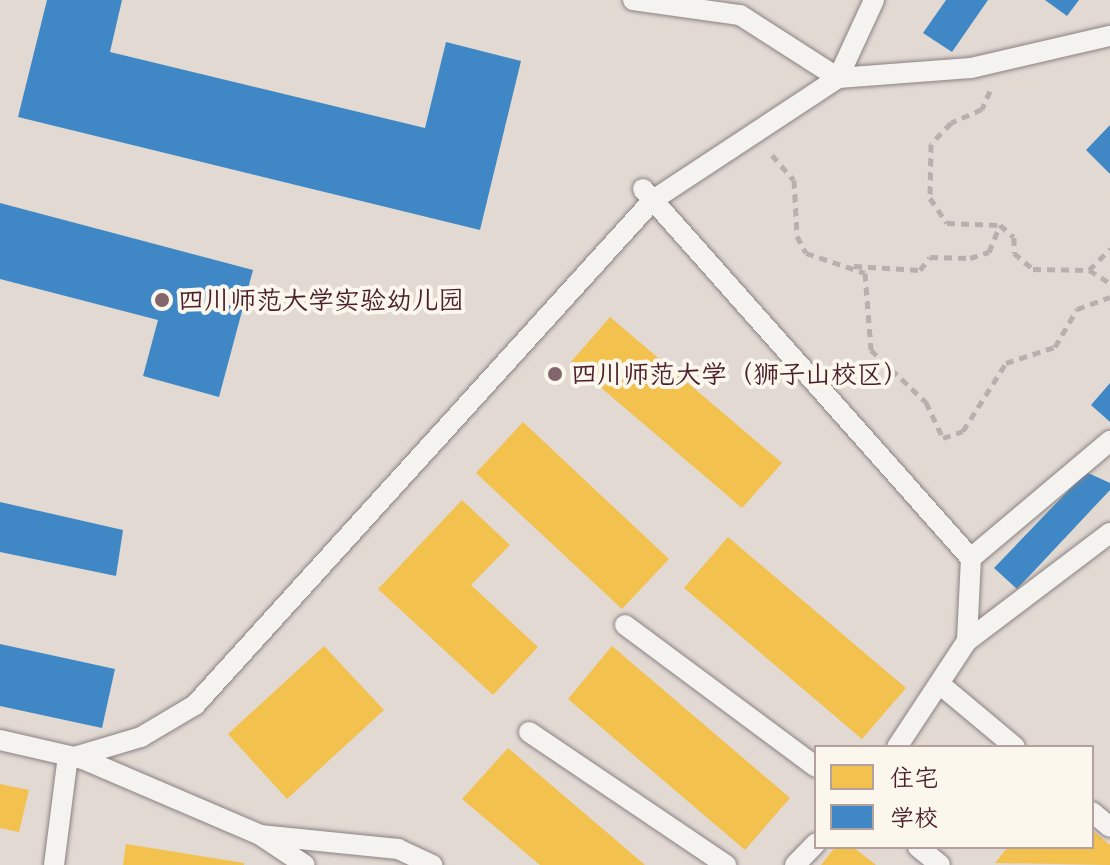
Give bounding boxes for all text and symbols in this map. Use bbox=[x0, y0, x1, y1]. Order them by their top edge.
place label: 四川师范大学实验幼儿园 bbox=[178, 284, 464, 316]
marker: 四川师范大学实验幼儿园 bbox=[153, 291, 171, 309]
place label: 四川师范大学（狮子山校区） bbox=[571, 358, 909, 390]
marker: 四川师范大学（狮子山校区） bbox=[546, 365, 564, 383]
legend bbox=[814, 745, 1094, 849]
text: 住宅 bbox=[890, 761, 938, 793]
text: 学校 bbox=[890, 801, 938, 833]

